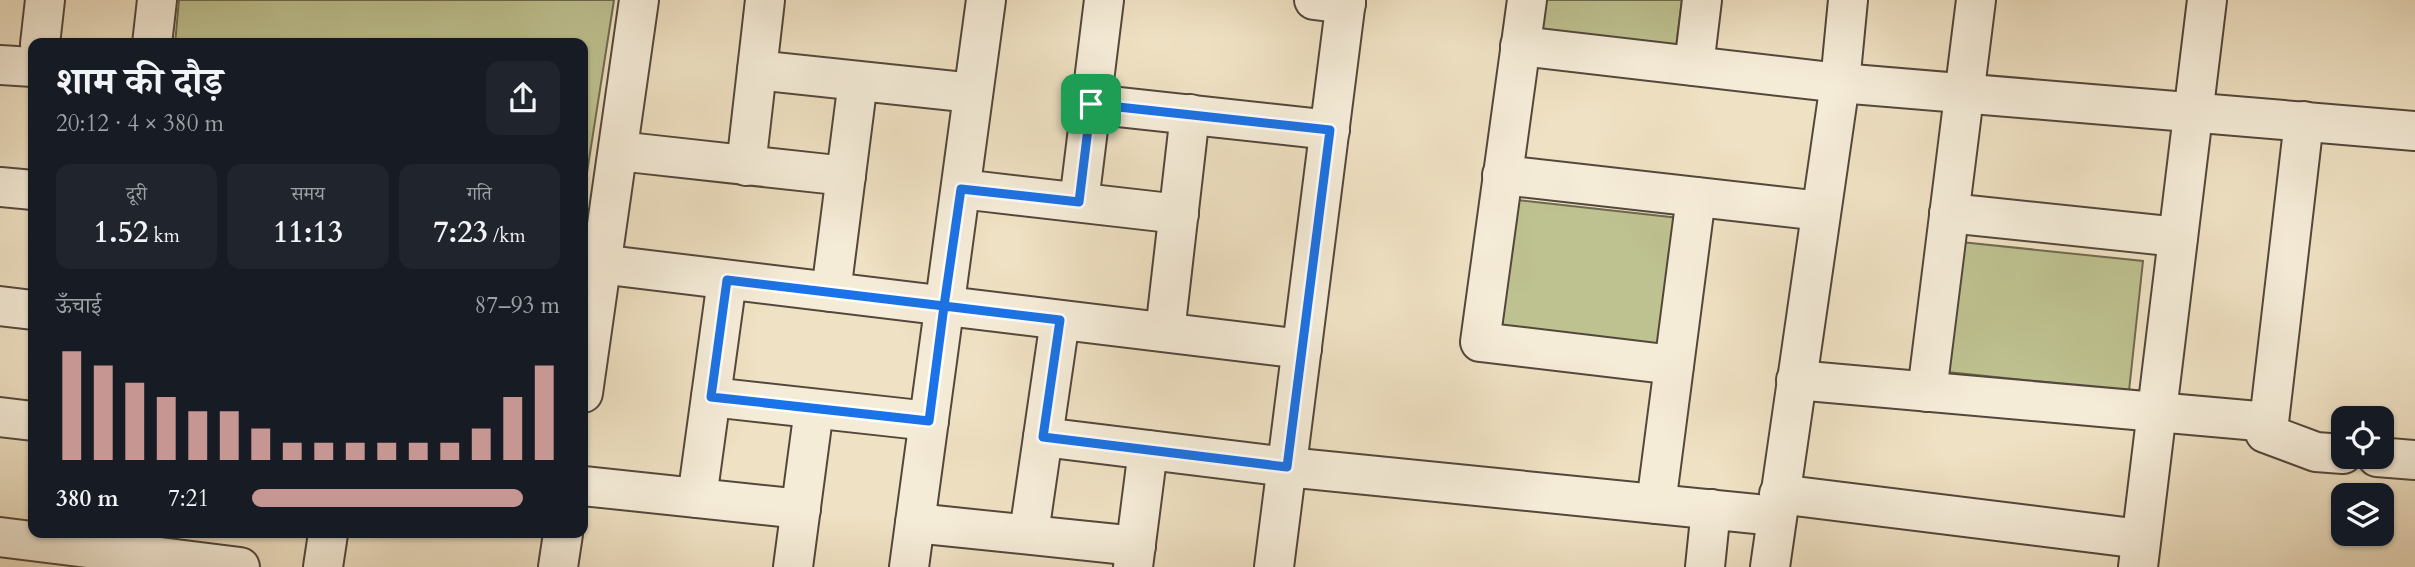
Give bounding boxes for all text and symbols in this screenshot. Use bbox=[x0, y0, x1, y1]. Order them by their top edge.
text: शाम की दौड़ bbox=[56, 56, 223, 108]
button: share bbox=[486, 61, 560, 135]
pin bbox=[1061, 74, 1121, 134]
icon: arrive bbox=[1072, 85, 1110, 123]
text: 20:12 · 4 × 380 m bbox=[56, 108, 224, 139]
text: दूरी bbox=[126, 181, 147, 207]
text: समय bbox=[291, 181, 325, 207]
text: गति bbox=[467, 181, 492, 207]
text: 1.52 bbox=[94, 212, 148, 253]
text: 11:13 bbox=[273, 212, 343, 253]
text: 7:23 bbox=[433, 212, 488, 253]
text: km bbox=[148, 223, 180, 249]
text: /km bbox=[488, 223, 525, 249]
text: ऊँचाई bbox=[56, 290, 101, 321]
text: 87–93 m bbox=[475, 290, 560, 321]
map controls bbox=[2331, 406, 2394, 546]
button: locate bbox=[2331, 406, 2394, 469]
text: 380 m bbox=[56, 483, 119, 514]
text: 7:21 bbox=[168, 483, 209, 514]
button: layers bbox=[2331, 483, 2394, 546]

